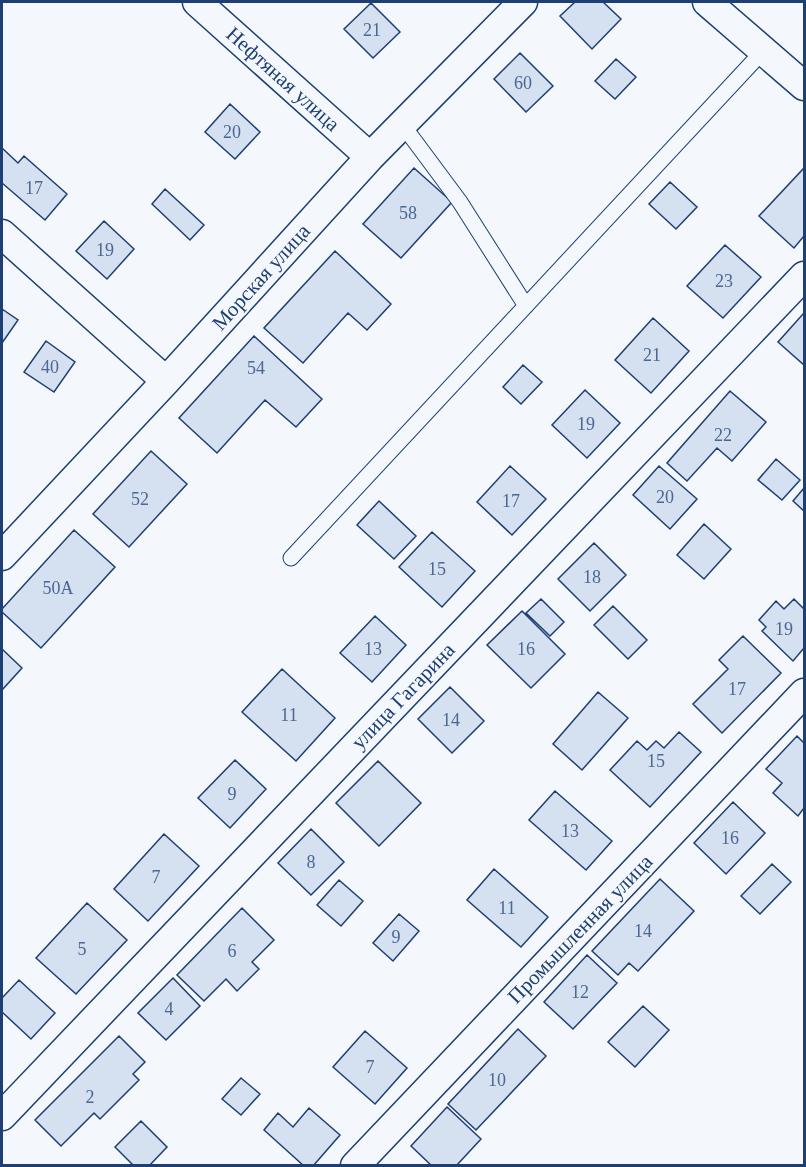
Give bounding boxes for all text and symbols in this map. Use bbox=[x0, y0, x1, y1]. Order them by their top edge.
house number: 21 bbox=[363, 20, 381, 40]
street label: Нефтяная улица bbox=[221, 22, 345, 137]
house number: 60 bbox=[514, 73, 532, 93]
house number: 20 bbox=[223, 122, 241, 142]
house number: 17 bbox=[25, 178, 43, 198]
house number: 58 bbox=[399, 203, 417, 223]
street label: Морская улица bbox=[207, 219, 315, 335]
house number: 19 bbox=[96, 240, 114, 260]
house number: 23 bbox=[715, 271, 733, 291]
house number: 21 bbox=[643, 345, 661, 365]
house number: 40 bbox=[41, 357, 59, 377]
house number: 54 bbox=[247, 358, 265, 378]
house number: 19 bbox=[577, 414, 595, 434]
house number: 22 bbox=[714, 425, 732, 445]
house number: 20 bbox=[656, 487, 674, 507]
house number: 52 bbox=[131, 489, 149, 509]
house number: 17 bbox=[502, 491, 520, 511]
house number: 15 bbox=[428, 559, 446, 579]
house number: 18 bbox=[583, 567, 601, 587]
house number: 50А bbox=[43, 578, 74, 598]
house number: 19 bbox=[775, 619, 793, 639]
street label: улица Гагарина bbox=[346, 637, 460, 754]
house number: 13 bbox=[364, 639, 382, 659]
house number: 16 bbox=[517, 639, 535, 659]
house number: 17 bbox=[728, 679, 746, 699]
house number: 11 bbox=[280, 705, 298, 725]
house number: 14 bbox=[442, 710, 460, 730]
house number: 15 bbox=[647, 751, 665, 771]
house number: 9 bbox=[228, 784, 237, 804]
house number: 13 bbox=[561, 821, 579, 841]
house number: 16 bbox=[721, 828, 739, 848]
street label: Промышленная улица bbox=[503, 849, 658, 1008]
house number: 8 bbox=[307, 852, 316, 872]
house number: 7 bbox=[152, 867, 161, 887]
house number: 11 bbox=[498, 898, 516, 918]
house number: 14 bbox=[634, 921, 652, 941]
house number: 9 bbox=[392, 927, 401, 947]
house number: 5 bbox=[78, 939, 87, 959]
house number: 6 bbox=[228, 941, 237, 961]
house number: 12 bbox=[571, 982, 589, 1002]
house number: 4 bbox=[165, 999, 174, 1019]
house number: 7 bbox=[366, 1057, 375, 1077]
house number: 10 bbox=[488, 1070, 506, 1090]
house number: 2 bbox=[86, 1087, 95, 1107]

